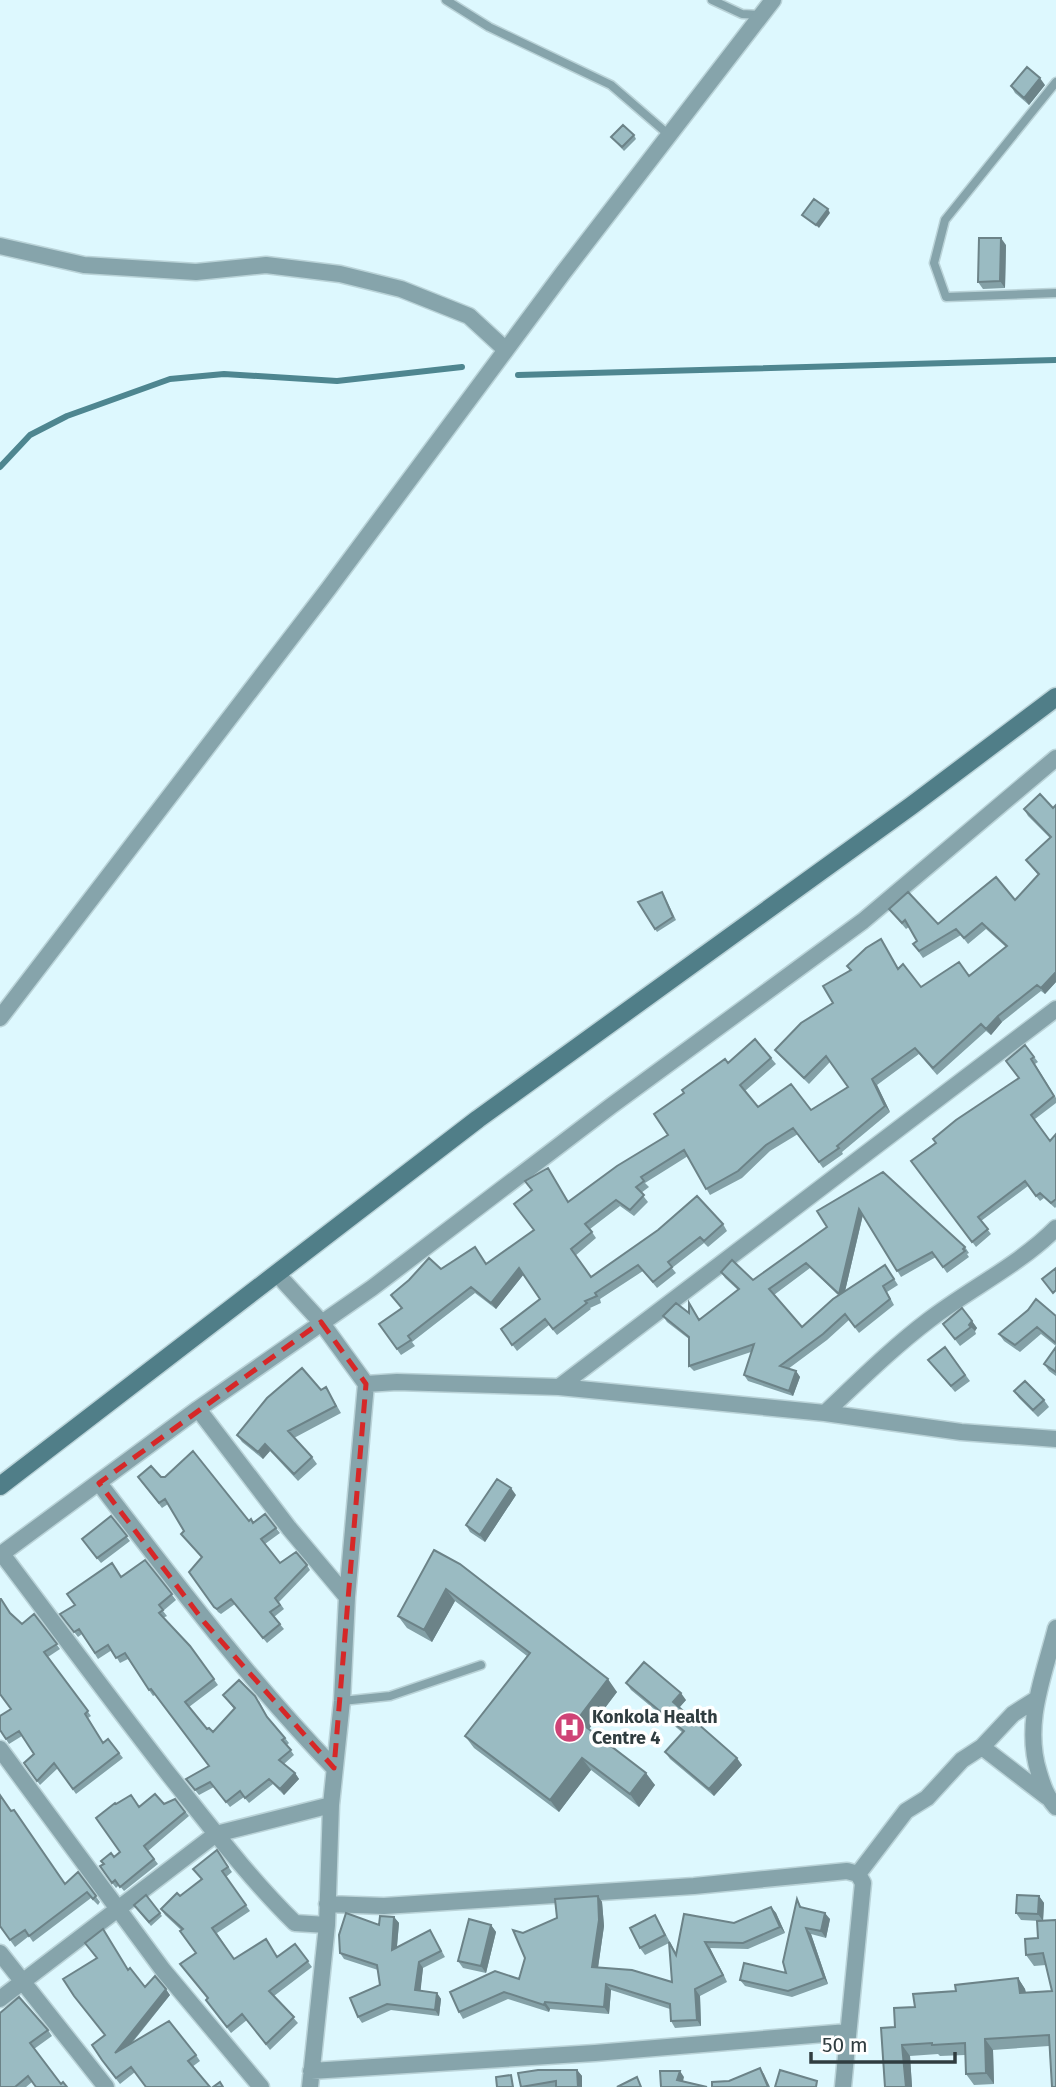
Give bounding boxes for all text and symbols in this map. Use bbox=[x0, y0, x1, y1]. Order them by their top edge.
place label: Konkola Health Centre 4 bbox=[592, 1706, 718, 1749]
hospital icon: Konkola Health Centre 4 bbox=[552, 1710, 586, 1744]
scale bar bbox=[811, 2021, 954, 2064]
text: 50 m bbox=[822, 2032, 868, 2058]

